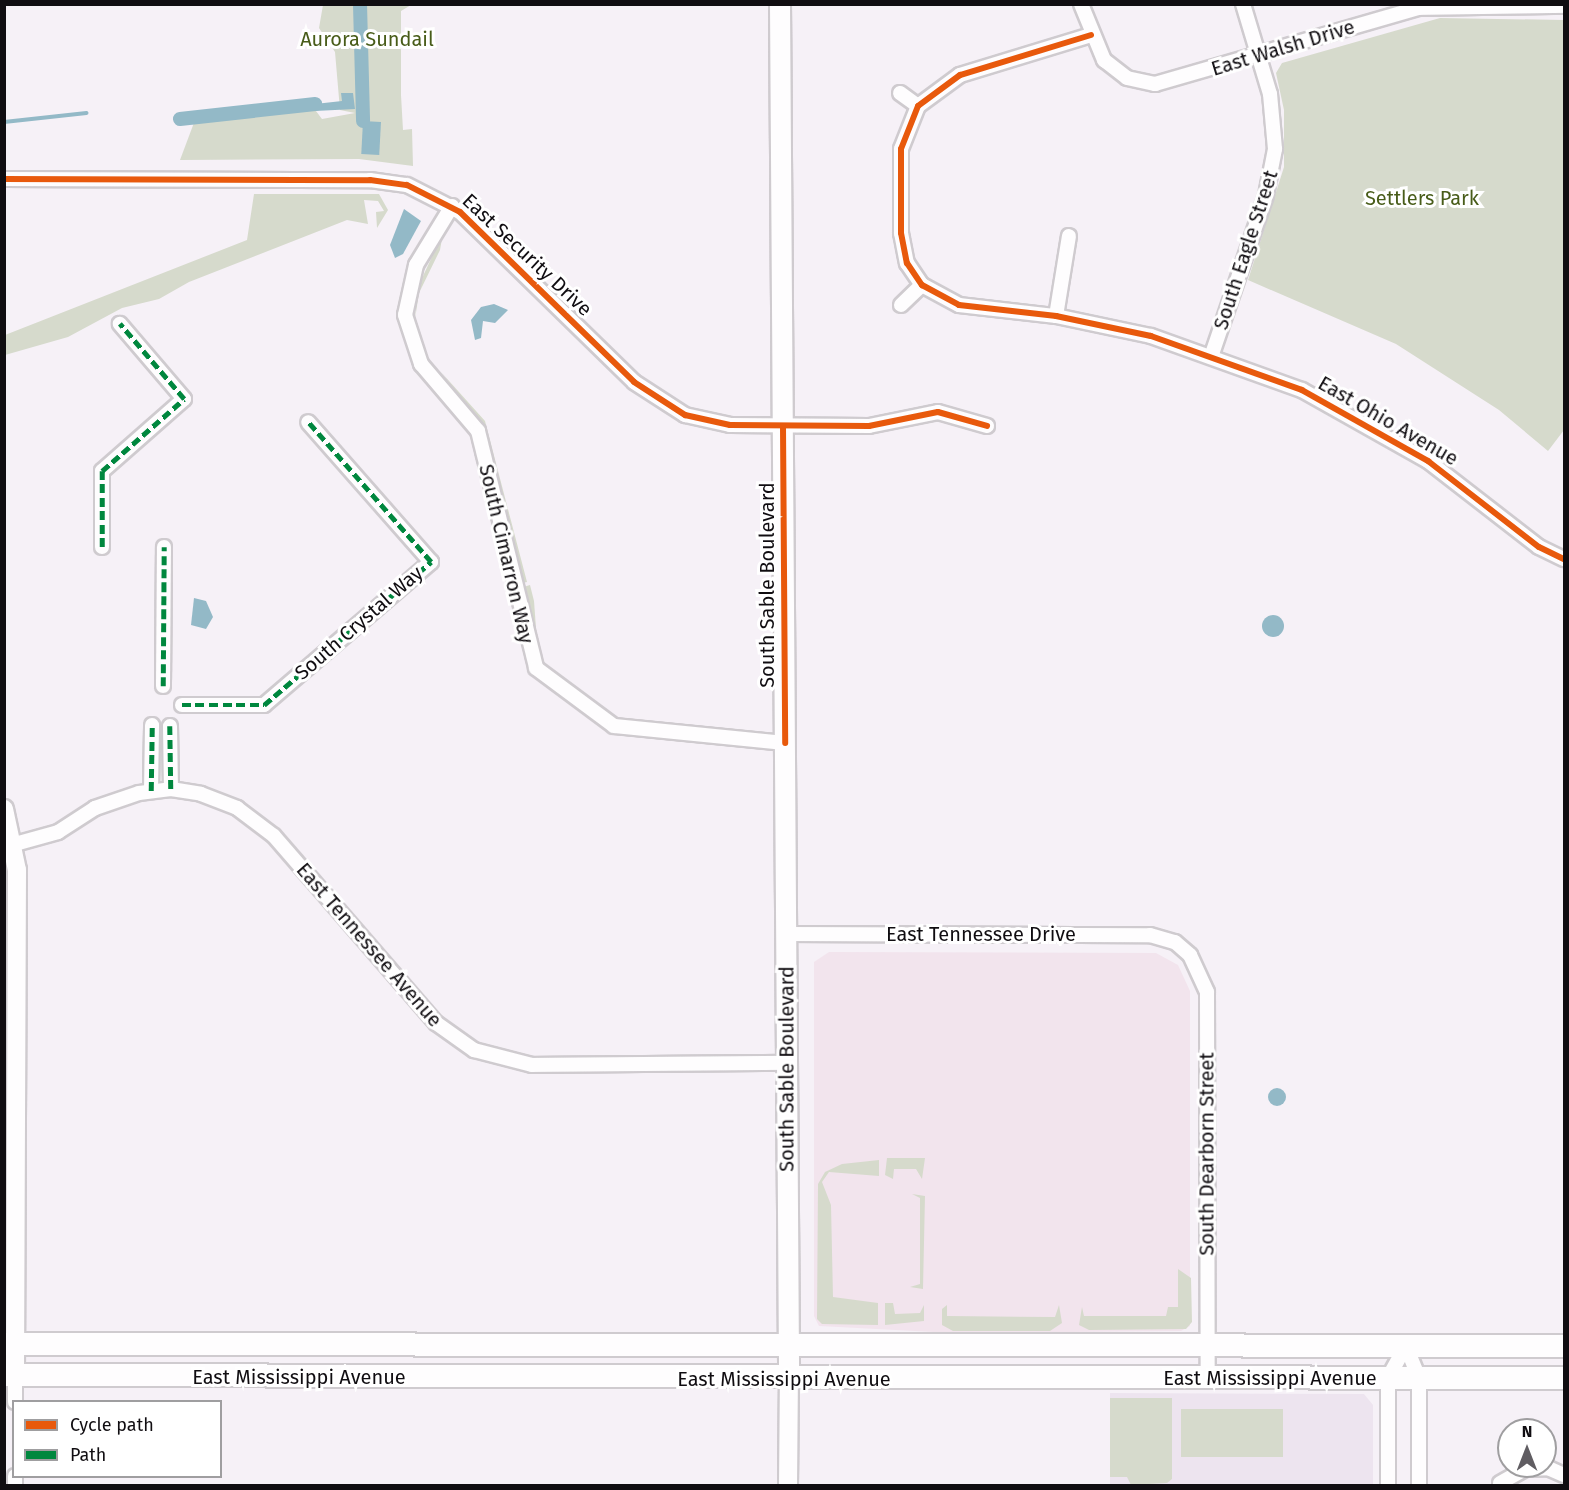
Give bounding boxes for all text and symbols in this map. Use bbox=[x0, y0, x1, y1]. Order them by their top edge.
street label: East Walsh Drive bbox=[1208, 15, 1358, 81]
park label: Aurora Sundail bbox=[300, 27, 434, 51]
street label: South Eagle Street bbox=[1209, 167, 1283, 333]
park label: Settlers Park bbox=[1365, 186, 1479, 210]
street label: East Security Drive bbox=[457, 189, 597, 321]
street label: East Ohio Avenue bbox=[1314, 371, 1462, 471]
street label: South Cimarron Way bbox=[474, 462, 538, 646]
street label: South Sable Boulevard bbox=[755, 482, 779, 688]
street label: South Crystal Way bbox=[290, 561, 428, 685]
street label: East Tennessee Avenue bbox=[291, 858, 447, 1032]
street label: East Tennessee Drive bbox=[886, 922, 1076, 946]
street label: South Sable Boulevard bbox=[775, 966, 799, 1172]
street label: South Dearborn Street bbox=[1195, 1052, 1219, 1256]
street label: East Mississippi Avenue bbox=[192, 1365, 406, 1389]
street label: East Mississippi Avenue bbox=[1163, 1366, 1377, 1390]
street label: East Mississippi Avenue bbox=[677, 1367, 891, 1391]
legend bbox=[12, 1400, 222, 1478]
text: Cycle path bbox=[70, 1414, 154, 1436]
north arrow bbox=[1497, 1418, 1557, 1478]
text: N bbox=[1522, 1422, 1532, 1441]
text: Path bbox=[70, 1444, 106, 1466]

